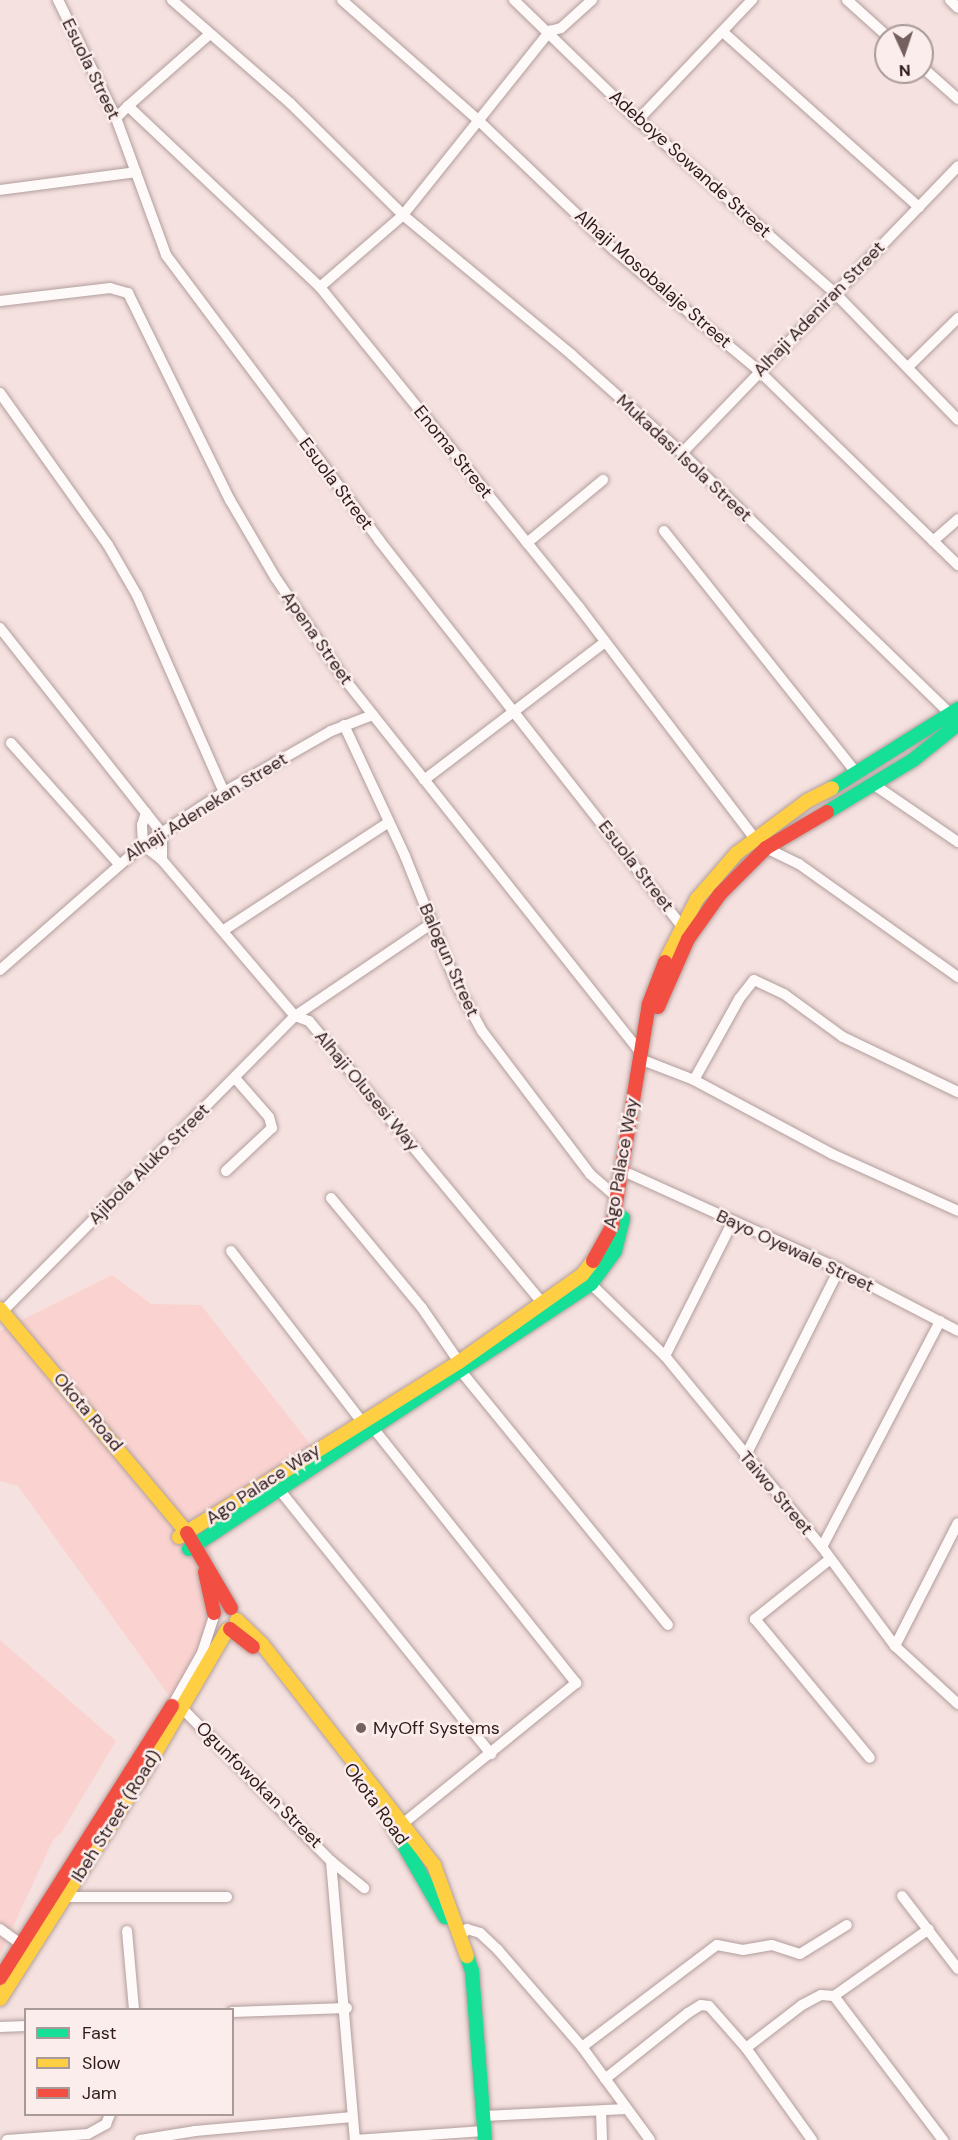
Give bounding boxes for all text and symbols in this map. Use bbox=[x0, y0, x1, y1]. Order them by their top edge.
street label: Esuola Street bbox=[57, 15, 125, 123]
north arrow bbox=[874, 24, 934, 84]
text: N bbox=[898, 60, 911, 81]
street label: Adeboye Sowande Street bbox=[605, 86, 775, 242]
street label: Alhaji Mosobalaje Street bbox=[570, 205, 736, 353]
street label: Alhaji Adeniran Street bbox=[749, 237, 889, 381]
street label: Mukadasi Isola Street bbox=[612, 390, 756, 526]
street label: Enoma Street bbox=[409, 401, 497, 503]
street label: Esuola Street bbox=[294, 434, 378, 534]
street label: Apena Street bbox=[277, 587, 357, 689]
street label: Alhaji Adenekan Street bbox=[121, 748, 291, 866]
street label: Esuola Street bbox=[594, 816, 678, 916]
street label: Balogun Street bbox=[414, 900, 484, 1020]
street label: Alhaji Olusesi Way bbox=[310, 1026, 424, 1156]
street label: Ago Palace Way bbox=[599, 1096, 643, 1230]
street label: Ajibola Aluko Street bbox=[84, 1099, 214, 1229]
street label: Bayo Oyewale Street bbox=[713, 1205, 877, 1297]
street label: Okota Road bbox=[49, 1368, 127, 1456]
street label: Ago Palace Way bbox=[202, 1439, 324, 1529]
street label: Taiwo Street bbox=[735, 1447, 817, 1539]
street label: Ogunfowokan Street bbox=[191, 1717, 327, 1853]
place label: MyOff Systems bbox=[373, 1717, 500, 1739]
marker: MyOff Systems bbox=[354, 1721, 368, 1735]
street label: Ibeh Street (Road) bbox=[67, 1746, 165, 1886]
street label: Okota Road bbox=[339, 1759, 413, 1849]
legend bbox=[24, 2008, 234, 2116]
text: Fast bbox=[82, 2021, 117, 2045]
text: Slow bbox=[82, 2051, 121, 2075]
text: Jam bbox=[82, 2081, 117, 2105]

